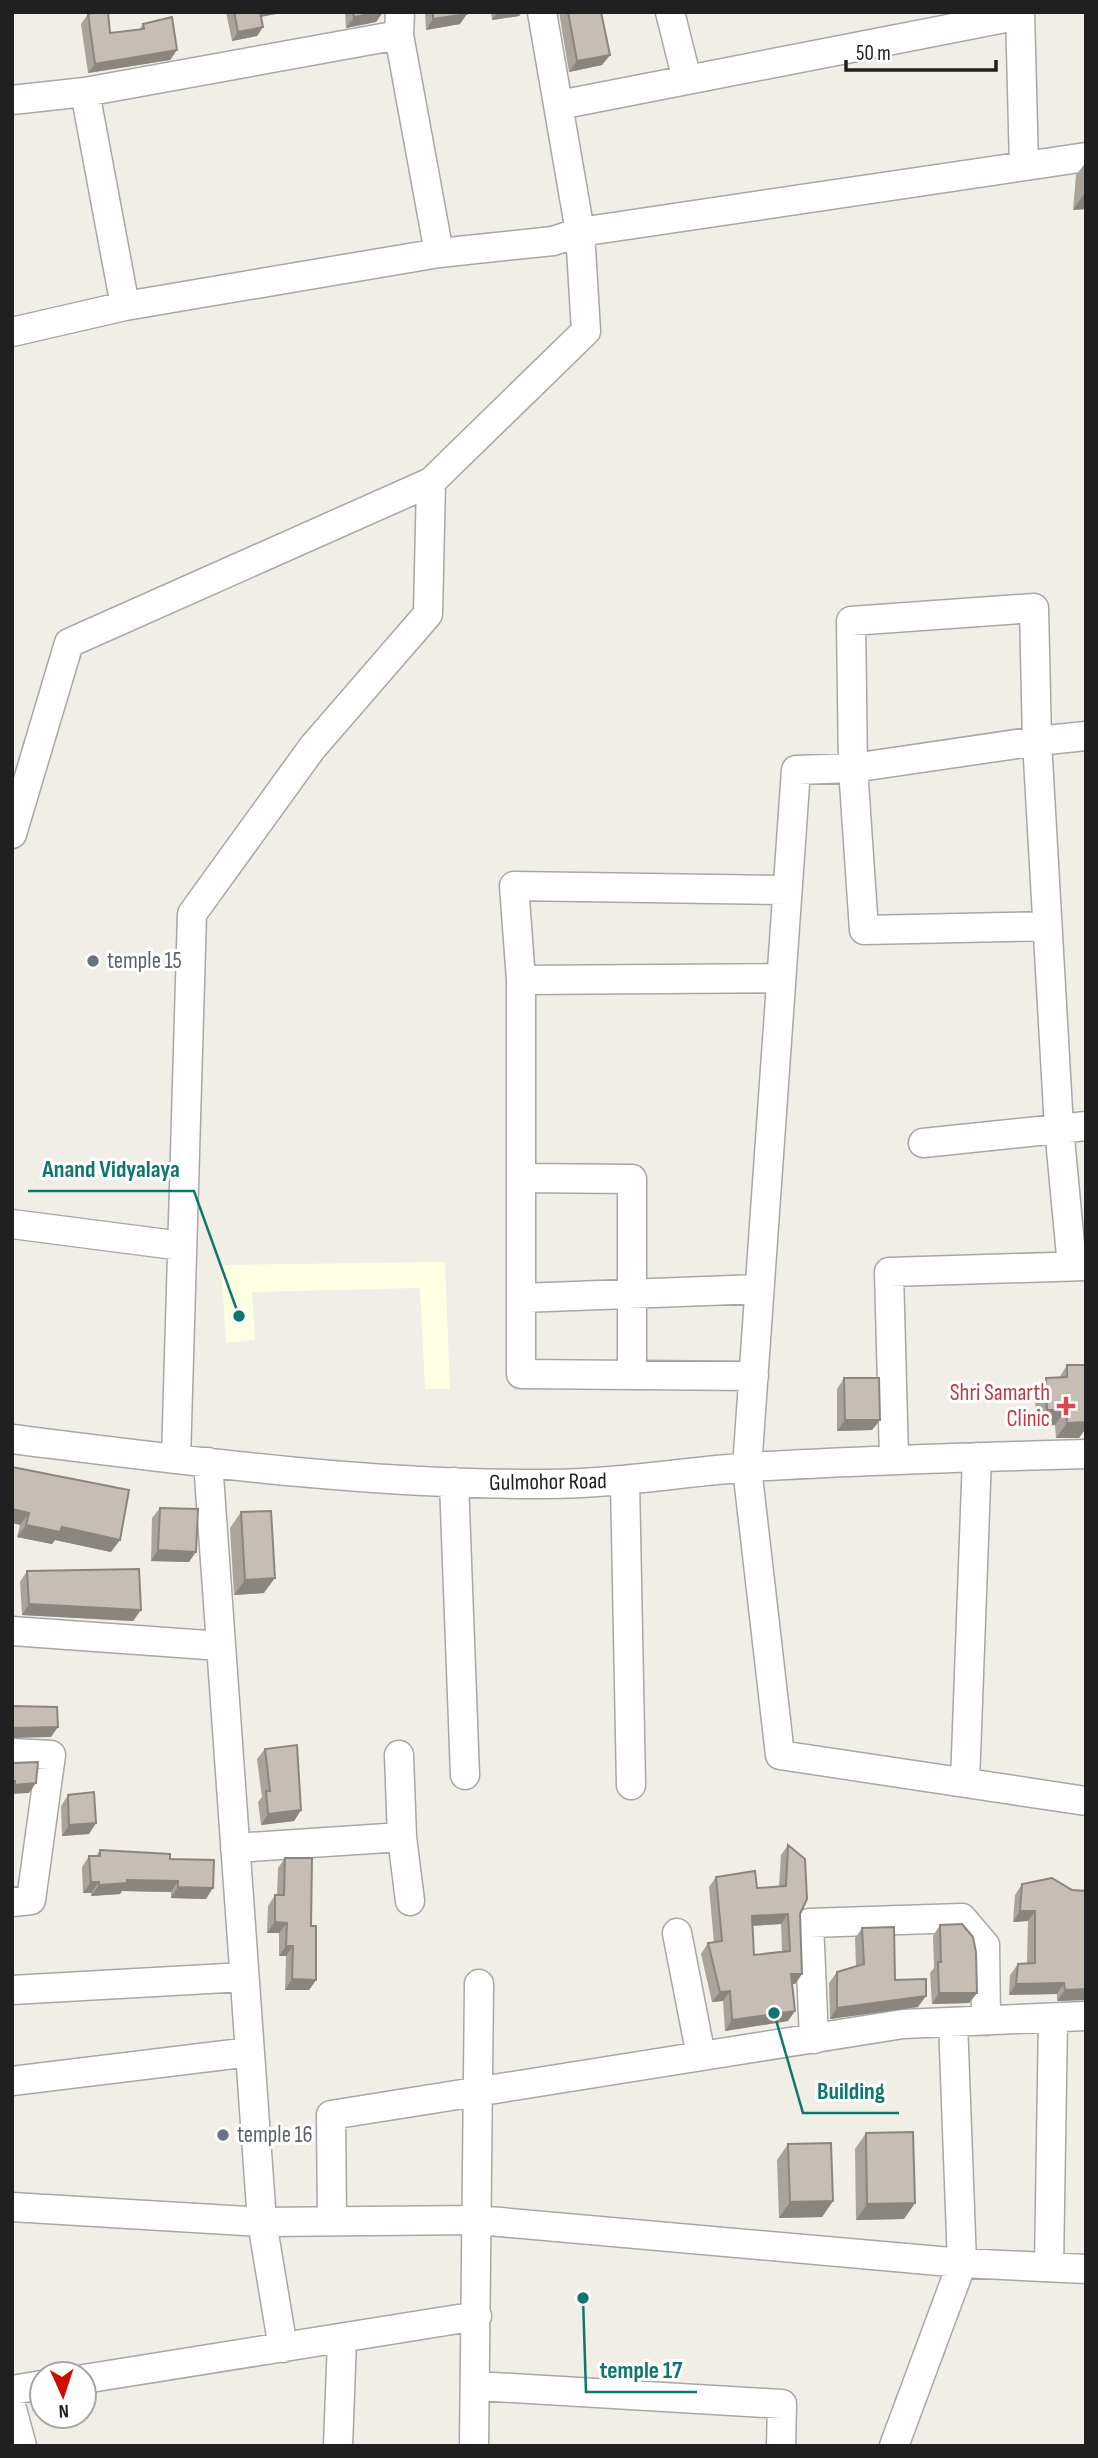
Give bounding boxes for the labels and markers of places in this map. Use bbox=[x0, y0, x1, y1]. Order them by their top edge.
place label: temple 15 bbox=[107, 947, 182, 975]
marker: temple 15 bbox=[85, 953, 101, 969]
callout: Anand Vidyalaya bbox=[28, 1146, 194, 1191]
place label: Shri Samarth Clinic bbox=[950, 1379, 1050, 1433]
marker: Shri Samarth Clinic bbox=[1056, 1396, 1076, 1416]
callout: Building bbox=[803, 2068, 899, 2113]
place label: temple 16 bbox=[237, 2121, 313, 2149]
marker: temple 16 bbox=[215, 2127, 231, 2143]
callout: temple 17 bbox=[586, 2347, 697, 2392]

